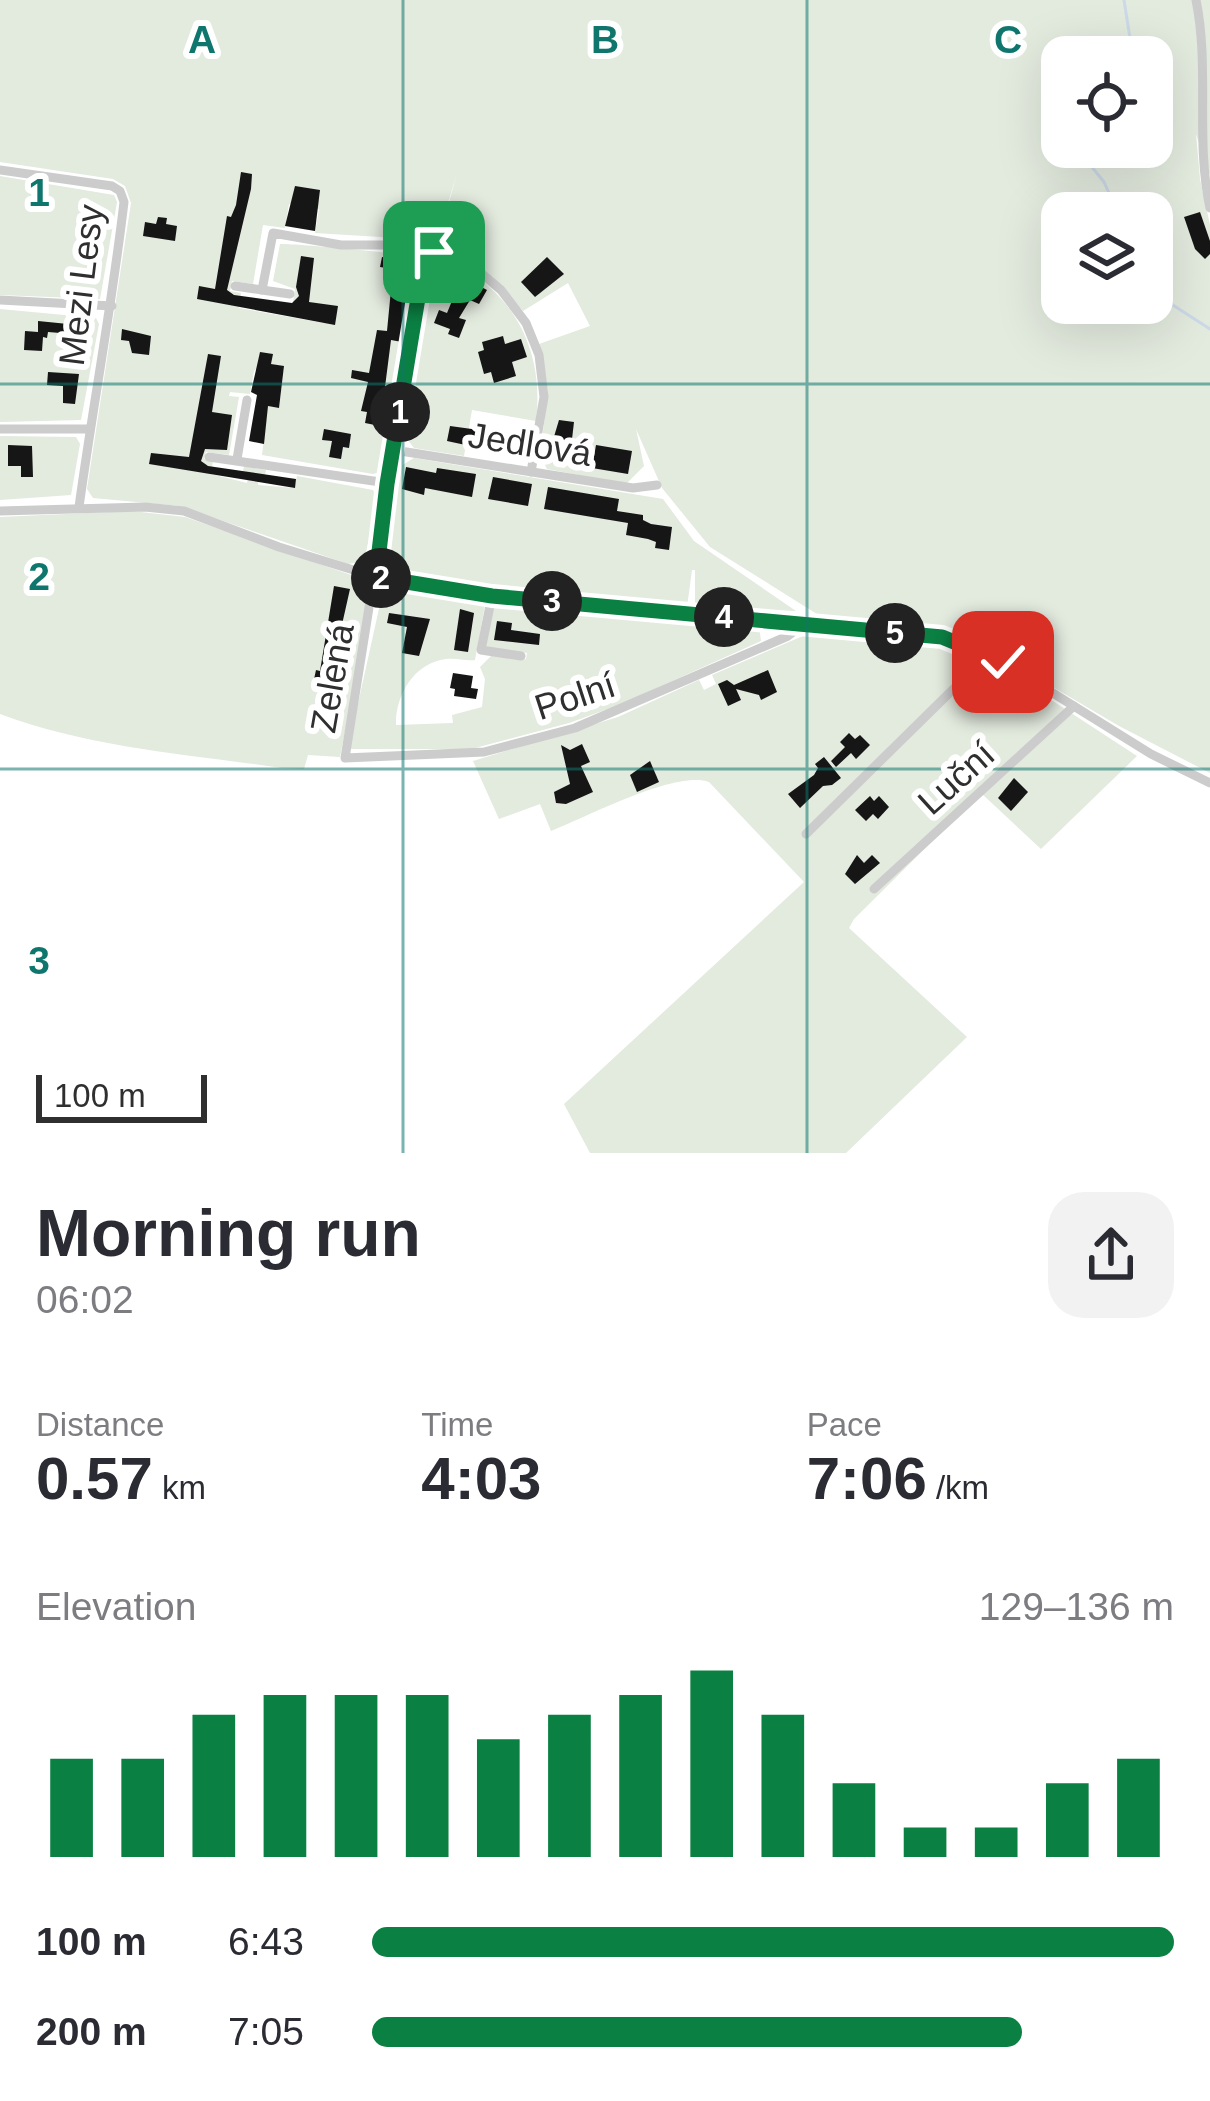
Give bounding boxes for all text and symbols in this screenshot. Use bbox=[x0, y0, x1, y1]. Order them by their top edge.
text: A bbox=[188, 18, 216, 61]
text: B bbox=[591, 18, 619, 61]
text: C bbox=[994, 18, 1022, 61]
map controls bbox=[1041, 36, 1173, 324]
button: locate bbox=[1041, 36, 1173, 168]
text: 1 bbox=[28, 171, 50, 214]
button: layers bbox=[1041, 192, 1173, 324]
pin bbox=[383, 201, 485, 303]
street label: Mezi Lesy bbox=[51, 202, 111, 368]
icon: arrive bbox=[401, 219, 467, 285]
pin: 1 bbox=[370, 382, 430, 442]
text: 1 bbox=[391, 393, 409, 430]
street label: Jedlová bbox=[466, 414, 595, 474]
pin: 2 bbox=[351, 548, 411, 608]
text: 2 bbox=[28, 555, 50, 598]
text: 2 bbox=[372, 559, 390, 596]
pin: 3 bbox=[522, 571, 582, 631]
text: 3 bbox=[543, 582, 561, 619]
pin: 4 bbox=[694, 587, 754, 647]
text: 4 bbox=[715, 598, 733, 635]
pin: 5 bbox=[865, 603, 925, 663]
pin bbox=[952, 611, 1054, 713]
text: 5 bbox=[886, 614, 904, 651]
street label: Zelená bbox=[302, 619, 362, 736]
icon: check bbox=[970, 629, 1036, 695]
street label: Polní bbox=[530, 664, 620, 728]
street label: Luční bbox=[910, 733, 1002, 823]
text: 3 bbox=[28, 939, 50, 982]
scale bar bbox=[36, 1069, 207, 1122]
text: 100 m bbox=[54, 1077, 146, 1114]
button: share bbox=[1048, 1192, 1174, 1318]
text: Morning run bbox=[36, 1196, 421, 1270]
text: 06:02 bbox=[36, 1278, 134, 1321]
text: Distance bbox=[36, 1406, 164, 1443]
text: Time bbox=[421, 1406, 493, 1443]
text: Pace bbox=[807, 1406, 882, 1443]
text: 0.57 bbox=[36, 1445, 153, 1512]
text: 4:03 bbox=[421, 1445, 541, 1512]
text: 7:06 bbox=[807, 1445, 927, 1512]
text: km bbox=[153, 1469, 206, 1506]
text: /km bbox=[927, 1469, 989, 1506]
text: Elevation bbox=[36, 1585, 196, 1628]
text: 129–136 m bbox=[979, 1585, 1174, 1628]
text: 100 m bbox=[36, 1920, 147, 1963]
text: 6:43 bbox=[228, 1920, 304, 1963]
text: 200 m bbox=[36, 2010, 147, 2053]
text: 7:05 bbox=[228, 2010, 304, 2053]

